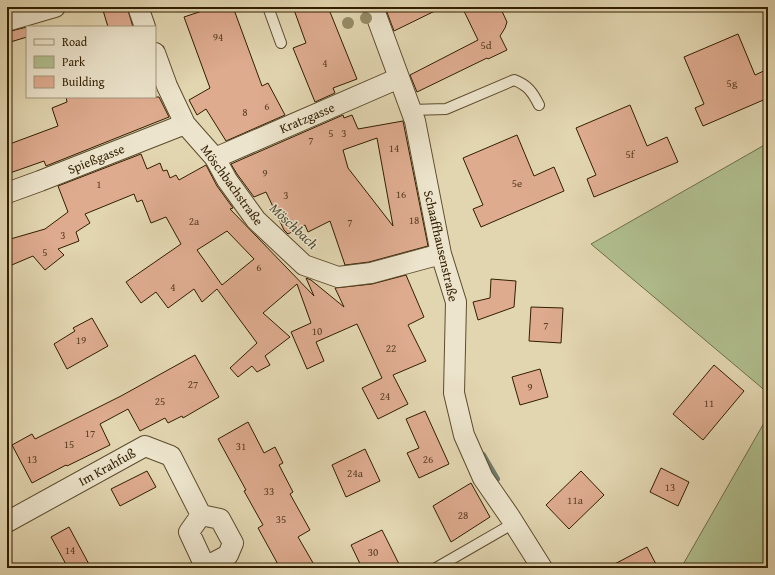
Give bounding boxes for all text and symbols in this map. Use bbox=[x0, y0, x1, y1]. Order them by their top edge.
legend bbox=[26, 26, 156, 98]
house number: 94 bbox=[213, 29, 223, 45]
text: Road bbox=[62, 33, 88, 50]
house number: 5d bbox=[480, 37, 492, 53]
text: Park bbox=[62, 53, 86, 70]
house number: 4 bbox=[322, 55, 328, 71]
text: Building bbox=[62, 73, 105, 90]
house number: 5g bbox=[727, 75, 738, 91]
house number: 6 bbox=[264, 98, 270, 114]
street label: Kratzgasse bbox=[276, 98, 338, 138]
house number: 8 bbox=[242, 104, 248, 120]
house number: 5 bbox=[328, 125, 334, 141]
house number: 3 bbox=[341, 125, 347, 141]
house number: 7 bbox=[308, 132, 314, 148]
street label: Spießgasse bbox=[65, 139, 127, 179]
house number: 14 bbox=[389, 140, 399, 156]
street label: Möschbachstraße bbox=[196, 141, 268, 229]
house number: 5f bbox=[626, 146, 636, 162]
house number: 9 bbox=[262, 165, 268, 181]
house number: 5e bbox=[512, 175, 522, 191]
house number: 1 bbox=[96, 176, 102, 192]
house number: 16 bbox=[396, 186, 406, 202]
house number: 3 bbox=[283, 187, 289, 203]
street label: Schaaffhausenstraße bbox=[419, 188, 463, 304]
water label: Möschbach bbox=[265, 198, 323, 254]
house number: 18 bbox=[409, 212, 419, 228]
house number: 2a bbox=[189, 213, 200, 229]
house number: 7 bbox=[347, 214, 353, 230]
house number: 3 bbox=[60, 227, 66, 243]
house number: 5 bbox=[42, 244, 48, 260]
house number: 6 bbox=[256, 259, 262, 275]
house number: 4 bbox=[170, 279, 176, 295]
house number: 7 bbox=[543, 317, 549, 333]
house number: 10 bbox=[312, 323, 322, 339]
house number: 19 bbox=[76, 332, 86, 348]
house number: 22 bbox=[386, 340, 396, 356]
house number: 27 bbox=[188, 376, 198, 392]
house number: 9 bbox=[527, 379, 533, 395]
house number: 24 bbox=[380, 388, 390, 404]
house number: 25 bbox=[155, 393, 165, 409]
house number: 11 bbox=[704, 395, 714, 411]
house number: 17 bbox=[85, 425, 95, 441]
house number: 15 bbox=[64, 436, 74, 452]
house number: 31 bbox=[236, 438, 246, 454]
street label: Im Krahfuß bbox=[75, 443, 139, 491]
house number: 13 bbox=[27, 451, 37, 467]
house number: 26 bbox=[423, 451, 433, 467]
house number: 24a bbox=[347, 465, 364, 481]
house number: 13 bbox=[665, 479, 675, 495]
house number: 33 bbox=[264, 483, 274, 499]
house number: 11a bbox=[567, 492, 584, 508]
house number: 28 bbox=[458, 507, 468, 523]
house number: 35 bbox=[276, 511, 286, 527]
house number: 14 bbox=[65, 542, 75, 558]
house number: 30 bbox=[368, 544, 378, 560]

